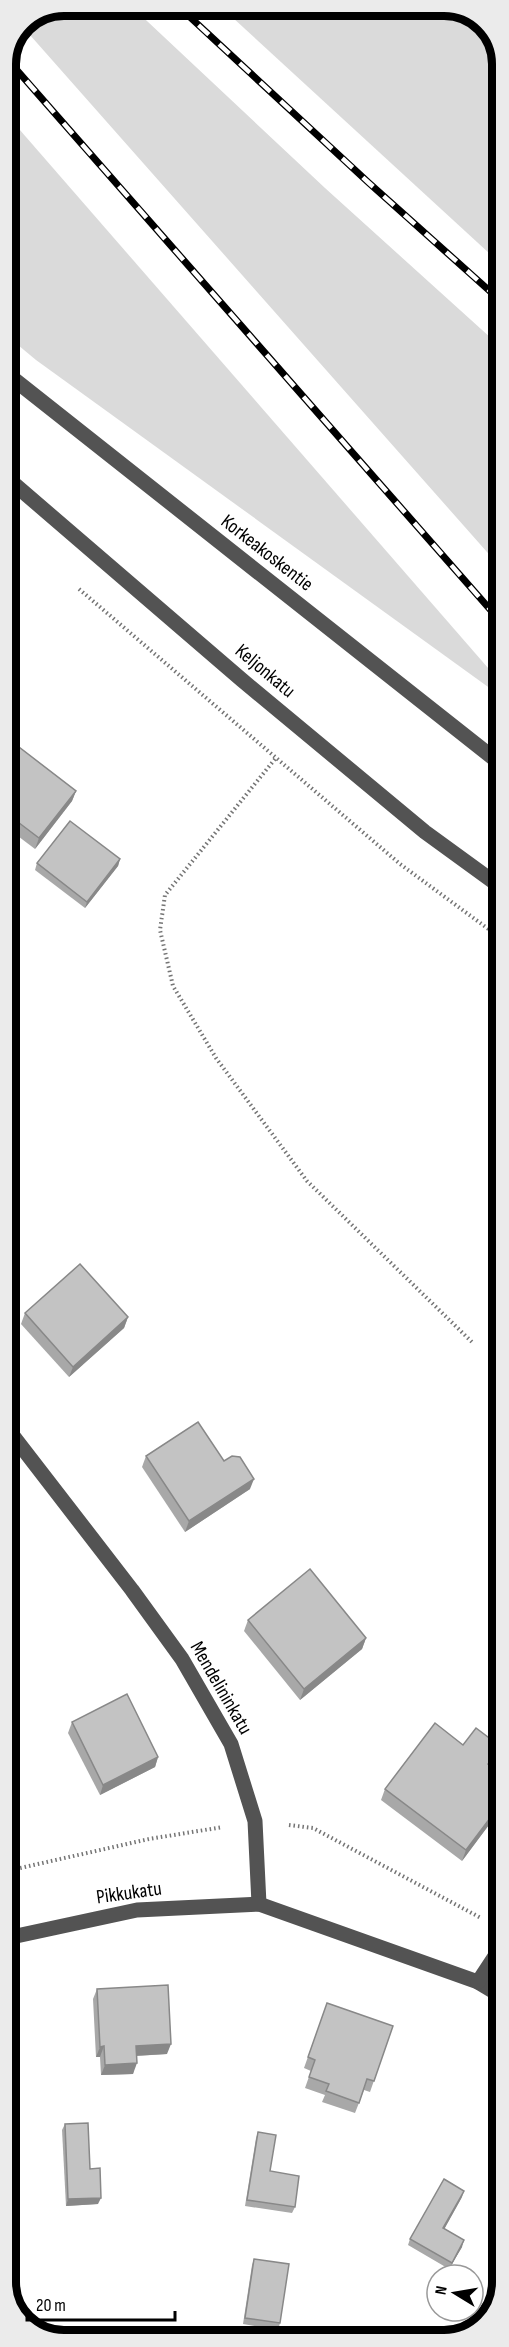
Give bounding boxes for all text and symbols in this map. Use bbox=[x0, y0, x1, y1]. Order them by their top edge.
street label: Korkeakoskentie bbox=[216, 510, 318, 596]
street label: Keljonkatu bbox=[230, 639, 300, 703]
street label: Mendelininkatu bbox=[185, 1637, 257, 1739]
street label: Pikkukatu bbox=[95, 1877, 163, 1909]
north arrow bbox=[425, 2263, 485, 2323]
scale bar bbox=[27, 2284, 176, 2322]
text: N bbox=[432, 2284, 452, 2296]
text: 20 m bbox=[36, 2295, 66, 2316]

